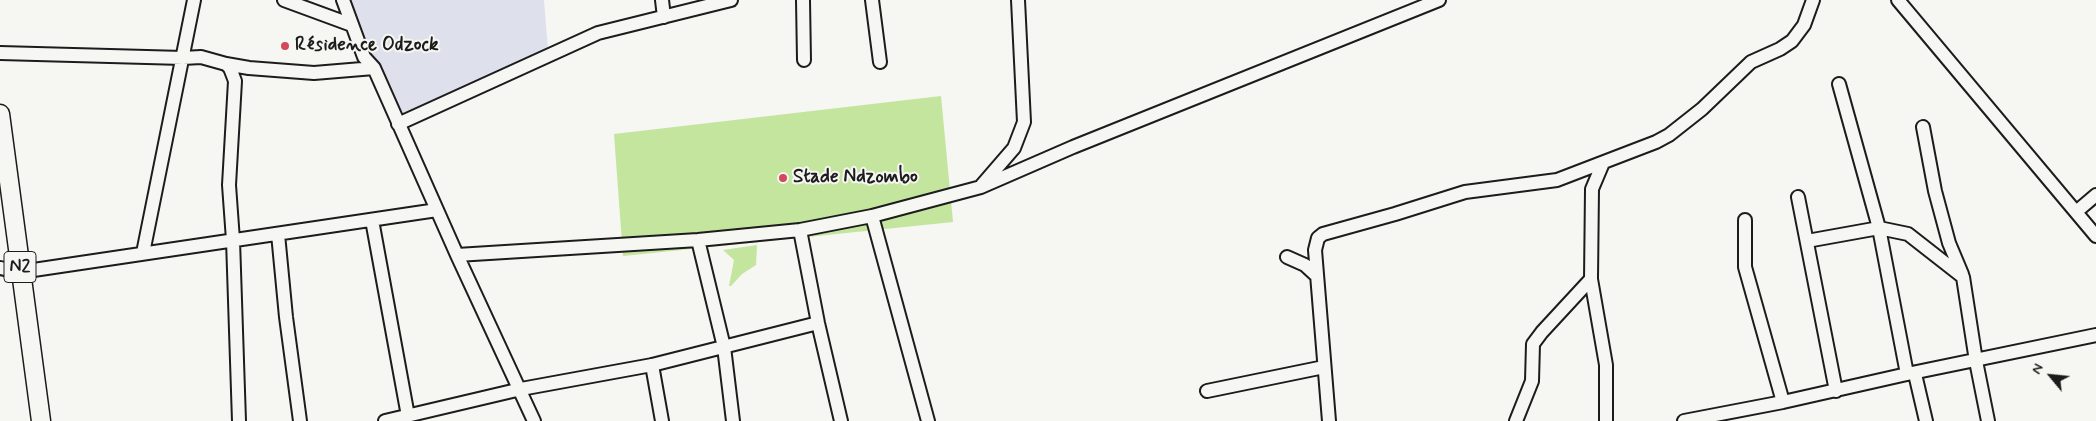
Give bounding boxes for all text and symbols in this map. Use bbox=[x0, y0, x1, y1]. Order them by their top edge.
place label: Résidence Odzock bbox=[295, 35, 439, 57]
marker: Résidence Odzock bbox=[279, 40, 291, 52]
place label: Stade Ndzombo bbox=[793, 167, 918, 189]
marker: Stade Ndzombo bbox=[777, 172, 789, 184]
road number: N2 bbox=[4, 252, 36, 282]
north arrow bbox=[2026, 351, 2076, 401]
text: N bbox=[2028, 361, 2048, 377]

